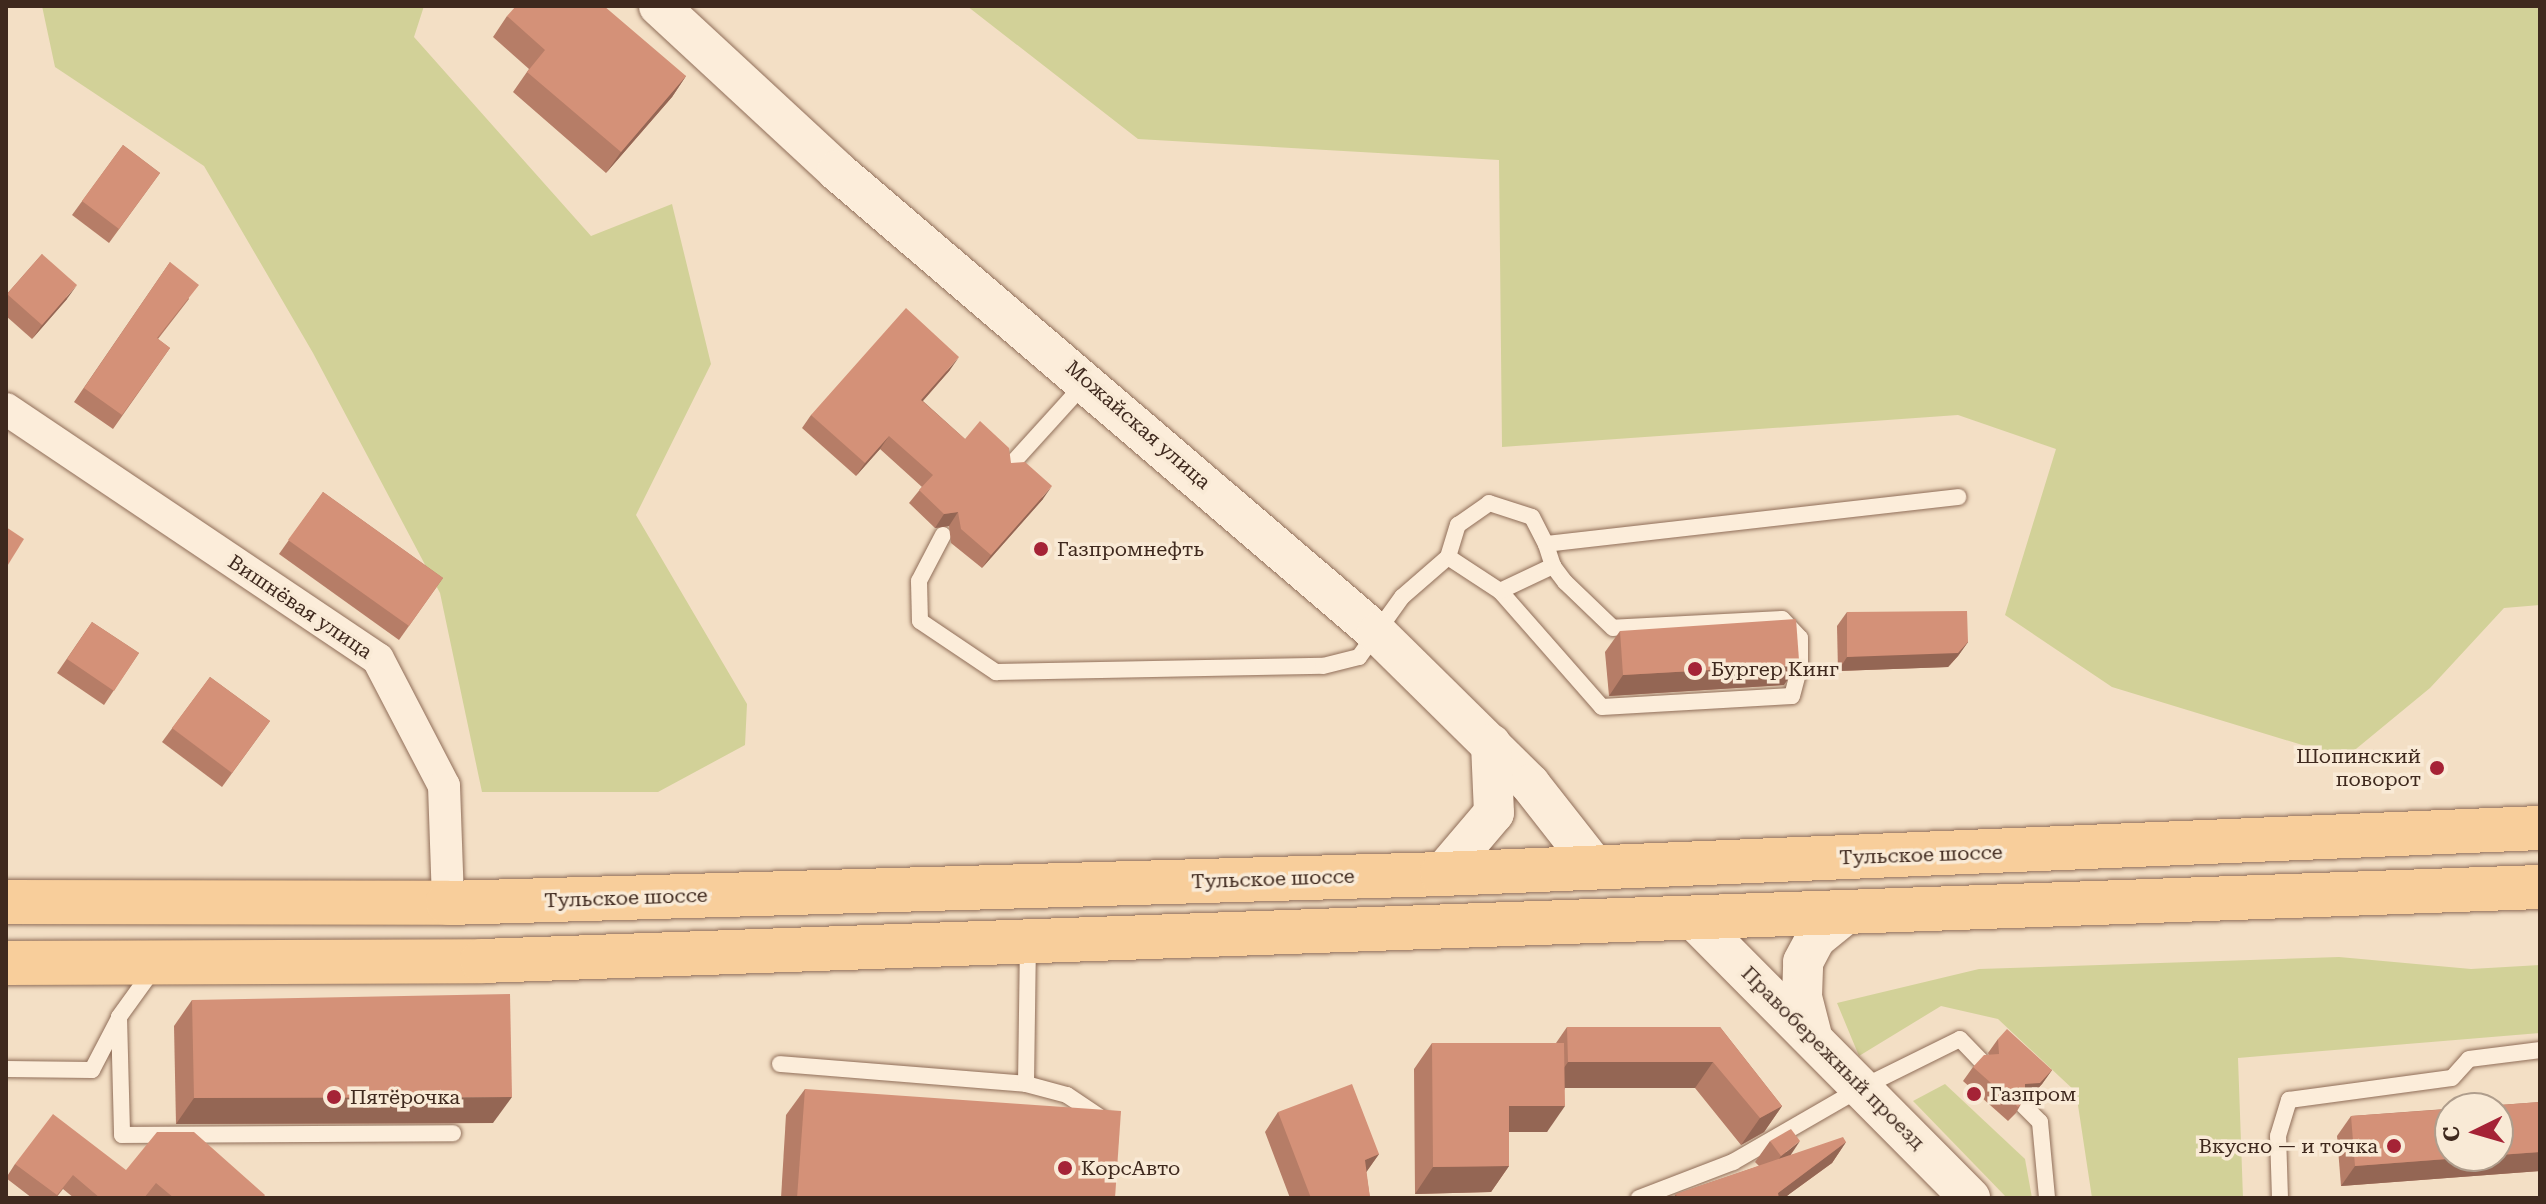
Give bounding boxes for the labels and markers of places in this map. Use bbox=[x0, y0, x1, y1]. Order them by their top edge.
place label: Газпромнефть bbox=[1057, 537, 1204, 561]
marker: Газпромнефть bbox=[1032, 540, 1050, 558]
place label: Бургер Кинг bbox=[1711, 657, 1839, 681]
marker: Бургер Кинг bbox=[1686, 660, 1704, 678]
place label: Шопинский поворот bbox=[2296, 744, 2421, 791]
marker: Шопинский поворот bbox=[2428, 759, 2446, 777]
place label: Газпром bbox=[1990, 1082, 2076, 1106]
place label: Пятёрочка bbox=[350, 1085, 460, 1109]
marker: Газпром bbox=[1965, 1085, 1983, 1103]
marker: Пятёрочка bbox=[325, 1088, 343, 1106]
place label: Вкусно — и точка bbox=[2199, 1134, 2378, 1158]
marker: Вкусно — и точка bbox=[2385, 1137, 2403, 1155]
place label: КорсАвто bbox=[1081, 1156, 1180, 1180]
marker: КорсАвто bbox=[1056, 1159, 1074, 1177]

